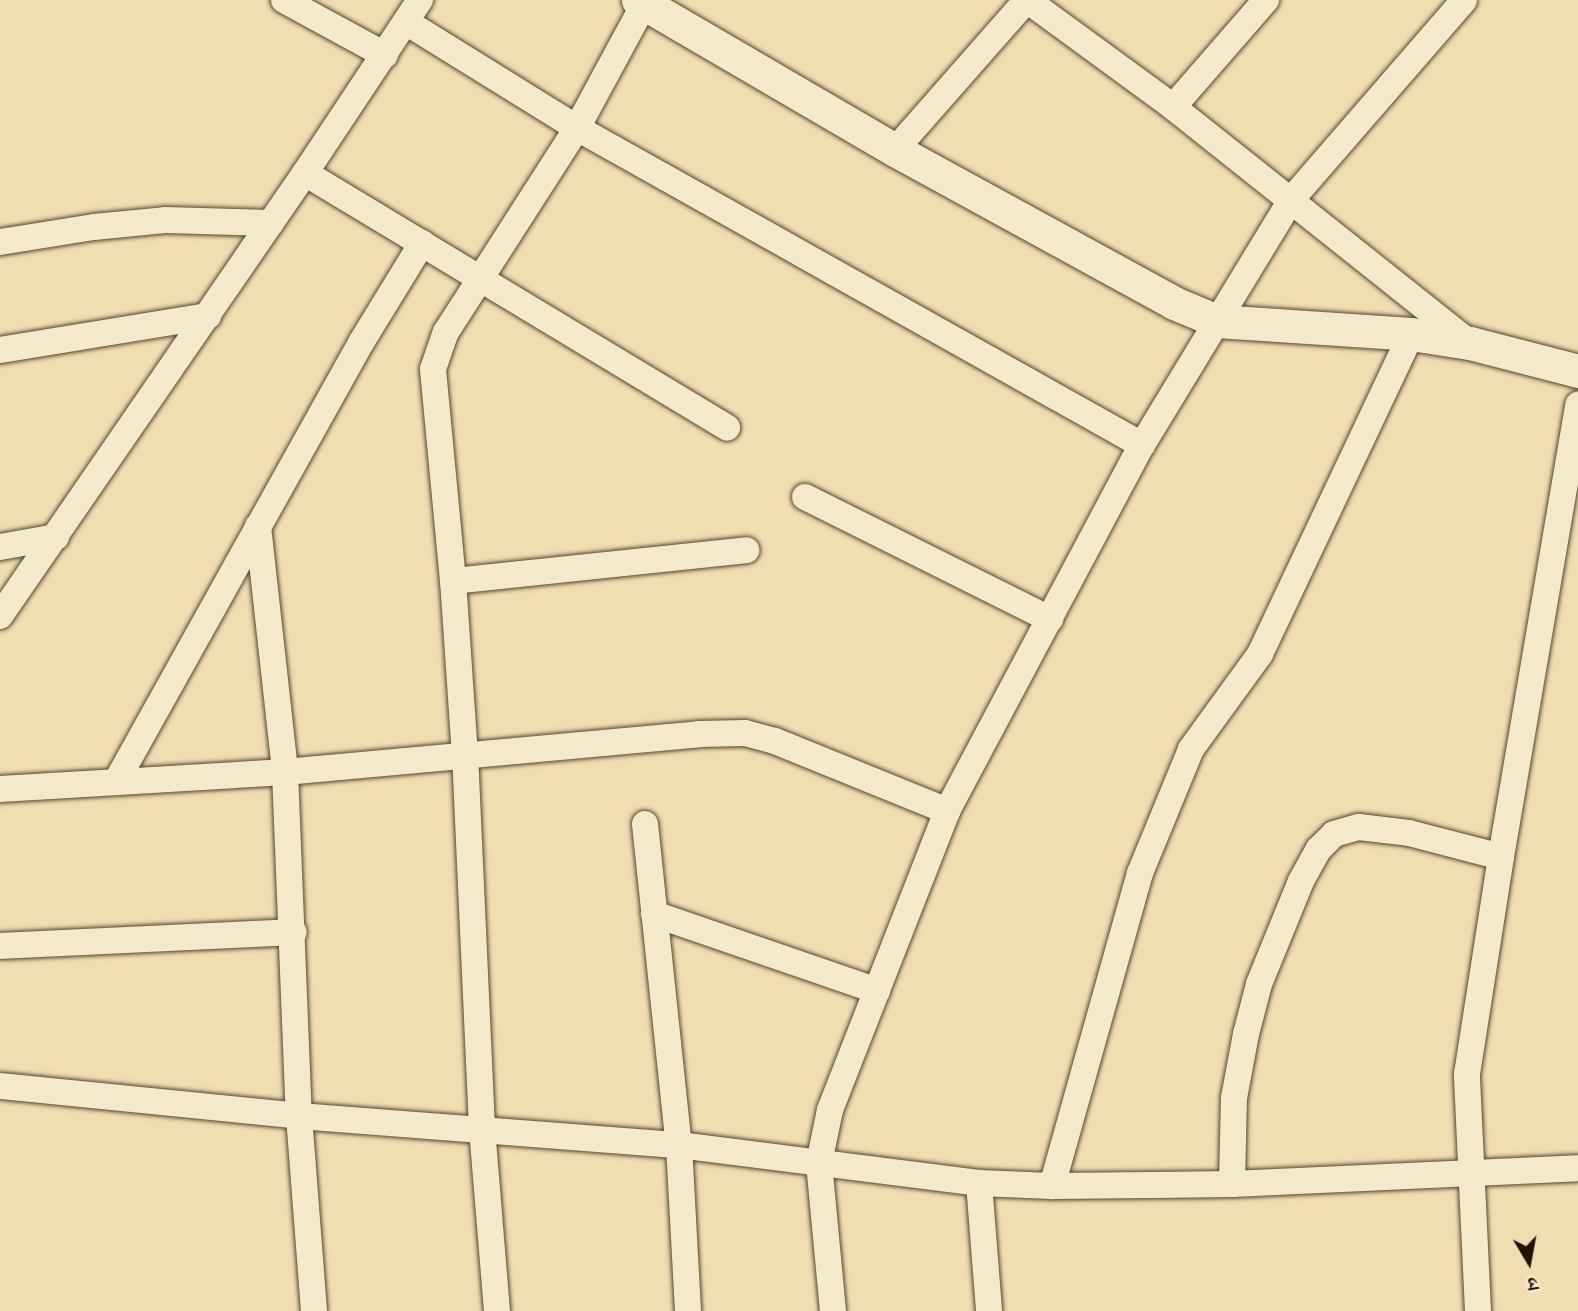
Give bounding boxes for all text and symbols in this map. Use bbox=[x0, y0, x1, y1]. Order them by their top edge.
north arrow bbox=[1494, 1227, 1564, 1297]
text: उ bbox=[1526, 1270, 1540, 1295]

